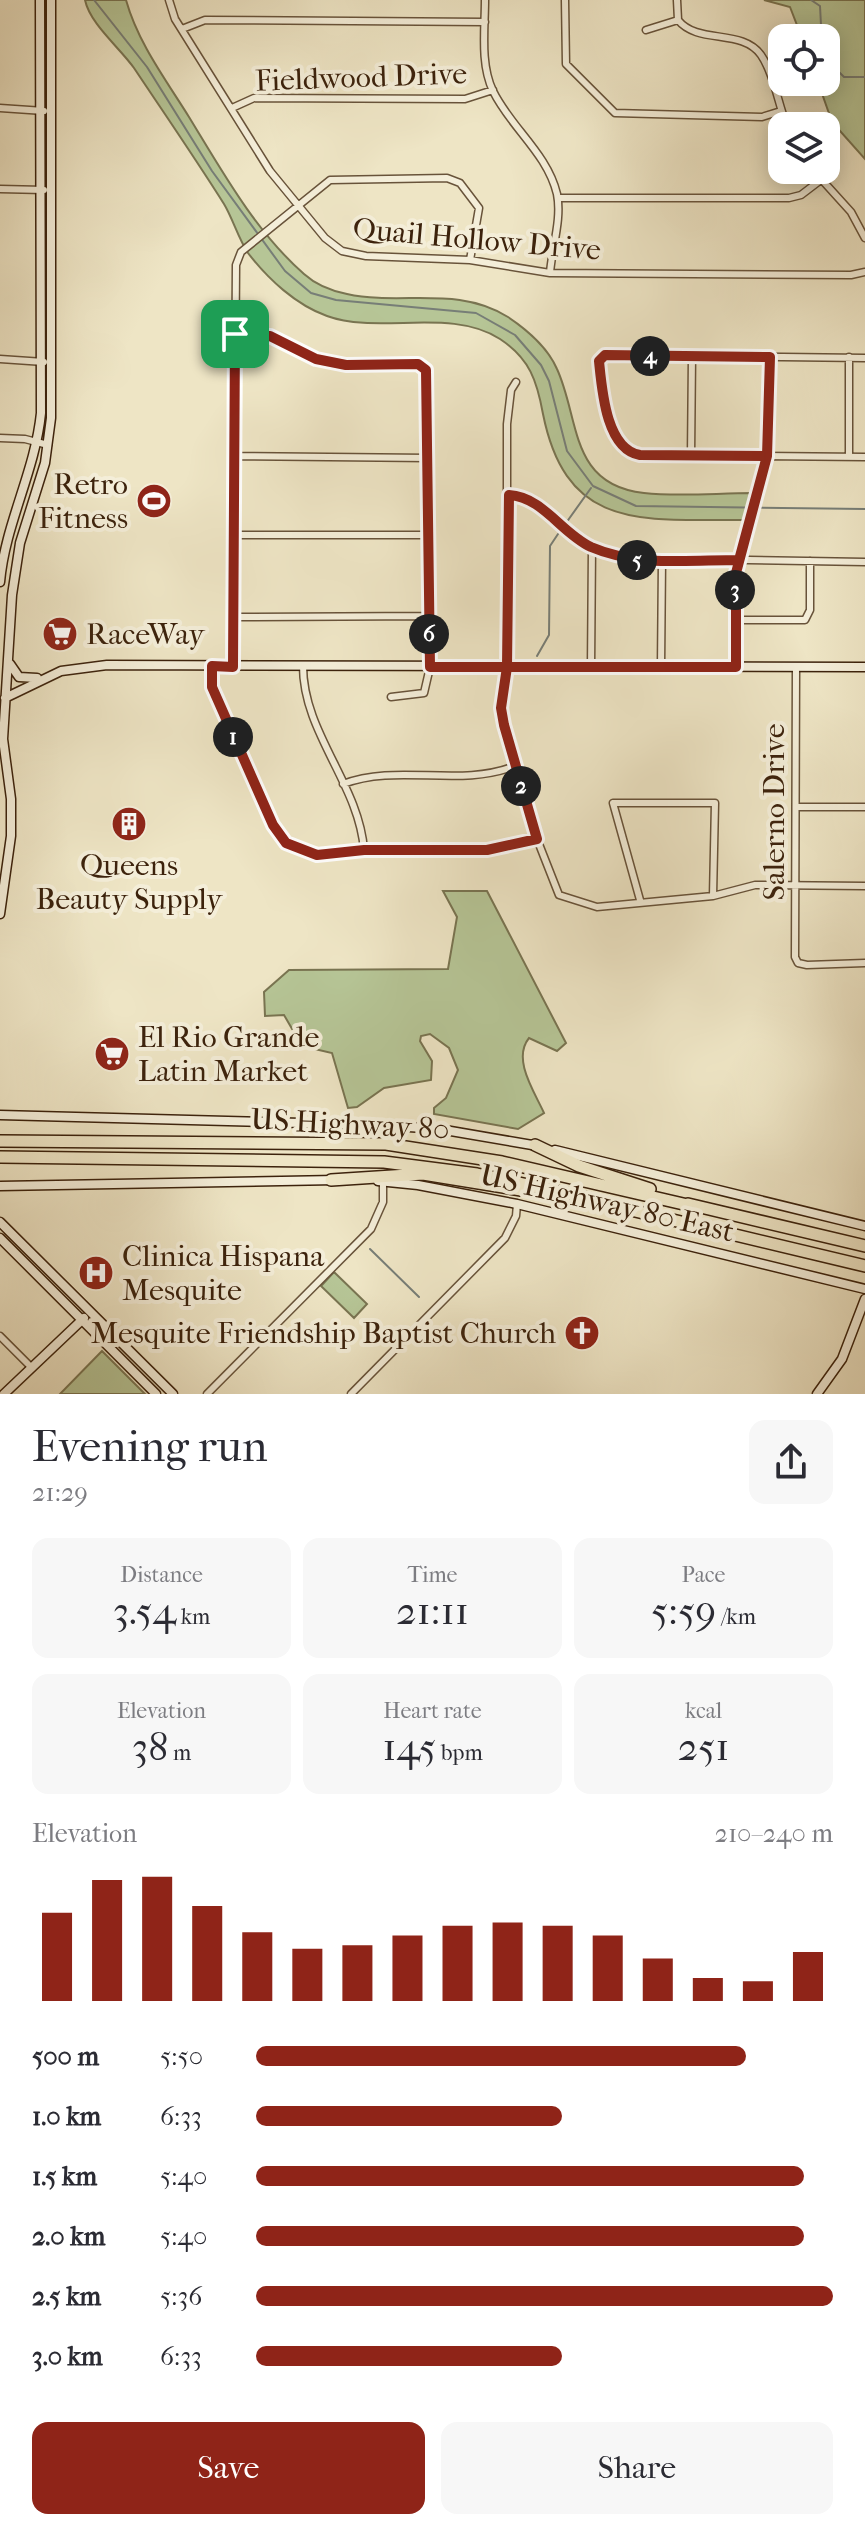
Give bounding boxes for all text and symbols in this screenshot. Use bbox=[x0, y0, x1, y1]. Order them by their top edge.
map controls bbox=[768, 24, 840, 184]
button: locate bbox=[768, 24, 840, 96]
street label: Fieldwood Drive bbox=[255, 56, 468, 99]
button: layers bbox=[768, 112, 840, 184]
street label: Quail Hollow Drive bbox=[351, 211, 603, 268]
pin bbox=[201, 300, 269, 368]
icon: arrive bbox=[213, 312, 257, 356]
pin: 4 bbox=[630, 336, 670, 376]
text: 4 bbox=[644, 343, 657, 369]
place label: Retro Fitness bbox=[38, 467, 128, 536]
sports icon: Retro Fitness bbox=[135, 482, 173, 520]
pin: 5 bbox=[617, 540, 657, 580]
text: 5 bbox=[632, 547, 642, 573]
pin: 3 bbox=[715, 570, 755, 610]
text: 3 bbox=[730, 577, 740, 603]
pin: 6 bbox=[409, 614, 449, 654]
supermarket icon: RaceWay bbox=[41, 615, 79, 653]
place label: RaceWay bbox=[86, 617, 206, 652]
text: 6 bbox=[423, 621, 435, 647]
pin: 1 bbox=[213, 717, 253, 757]
street label: Salerno Drive bbox=[757, 723, 792, 901]
text: 1 bbox=[229, 724, 237, 750]
pin: 2 bbox=[501, 766, 541, 806]
text: 2 bbox=[515, 773, 527, 799]
building icon: Queens Beauty Supply bbox=[110, 805, 148, 843]
place label: Queens Beauty Supply bbox=[36, 848, 223, 917]
place label: El Rio Grande Latin Market bbox=[138, 1020, 320, 1089]
supermarket icon: El Rio Grande Latin Market bbox=[93, 1035, 131, 1073]
street label: US Highway 80 bbox=[249, 1102, 450, 1147]
street label: US Highway 80 East bbox=[476, 1157, 738, 1250]
place label: Clinica Hispana Mesquite bbox=[122, 1239, 325, 1308]
hospital icon: Clinica Hispana Mesquite bbox=[77, 1254, 115, 1292]
church icon: Mesquite Friendship Baptist Church bbox=[563, 1314, 601, 1352]
place label: Mesquite Friendship Baptist Church bbox=[91, 1316, 556, 1351]
button: share bbox=[749, 1420, 833, 1504]
text: Evening run bbox=[32, 1421, 267, 1472]
text: 21:29 bbox=[32, 1477, 88, 1508]
text: Distance bbox=[120, 1562, 203, 1588]
text: Time bbox=[408, 1562, 458, 1588]
text: Pace bbox=[682, 1562, 725, 1588]
text: 3.54 bbox=[113, 1588, 176, 1634]
text: 21:11 bbox=[396, 1588, 469, 1634]
text: 5:59 bbox=[651, 1588, 716, 1634]
text: km bbox=[176, 1604, 210, 1630]
text: /km bbox=[716, 1604, 756, 1630]
text: Elevation bbox=[117, 1698, 206, 1724]
text: Heart rate bbox=[383, 1698, 482, 1724]
text: kcal bbox=[685, 1698, 722, 1724]
text: 38 bbox=[132, 1724, 168, 1770]
text: 145 bbox=[382, 1724, 436, 1770]
text: 251 bbox=[677, 1724, 730, 1770]
text: m bbox=[168, 1740, 191, 1766]
text: bpm bbox=[436, 1740, 483, 1766]
text: Elevation bbox=[32, 1818, 137, 1849]
text: 210–240 m bbox=[715, 1818, 833, 1849]
text: 500 m bbox=[32, 2041, 99, 2072]
text: 5:50 bbox=[160, 2041, 203, 2072]
text: 1.0 km bbox=[32, 2101, 101, 2132]
text: 6:33 bbox=[160, 2101, 202, 2132]
text: 1.5 km bbox=[32, 2161, 97, 2192]
text: 5:40 bbox=[160, 2161, 207, 2192]
text: 2.0 km bbox=[32, 2221, 105, 2252]
text: 5:40 bbox=[160, 2221, 207, 2252]
text: 2.5 km bbox=[32, 2281, 101, 2312]
text: 5:36 bbox=[160, 2281, 202, 2312]
text: 3.0 km bbox=[32, 2341, 103, 2372]
text: 6:33 bbox=[160, 2341, 202, 2372]
button: Save bbox=[32, 2422, 425, 2514]
button: Share bbox=[441, 2422, 833, 2514]

